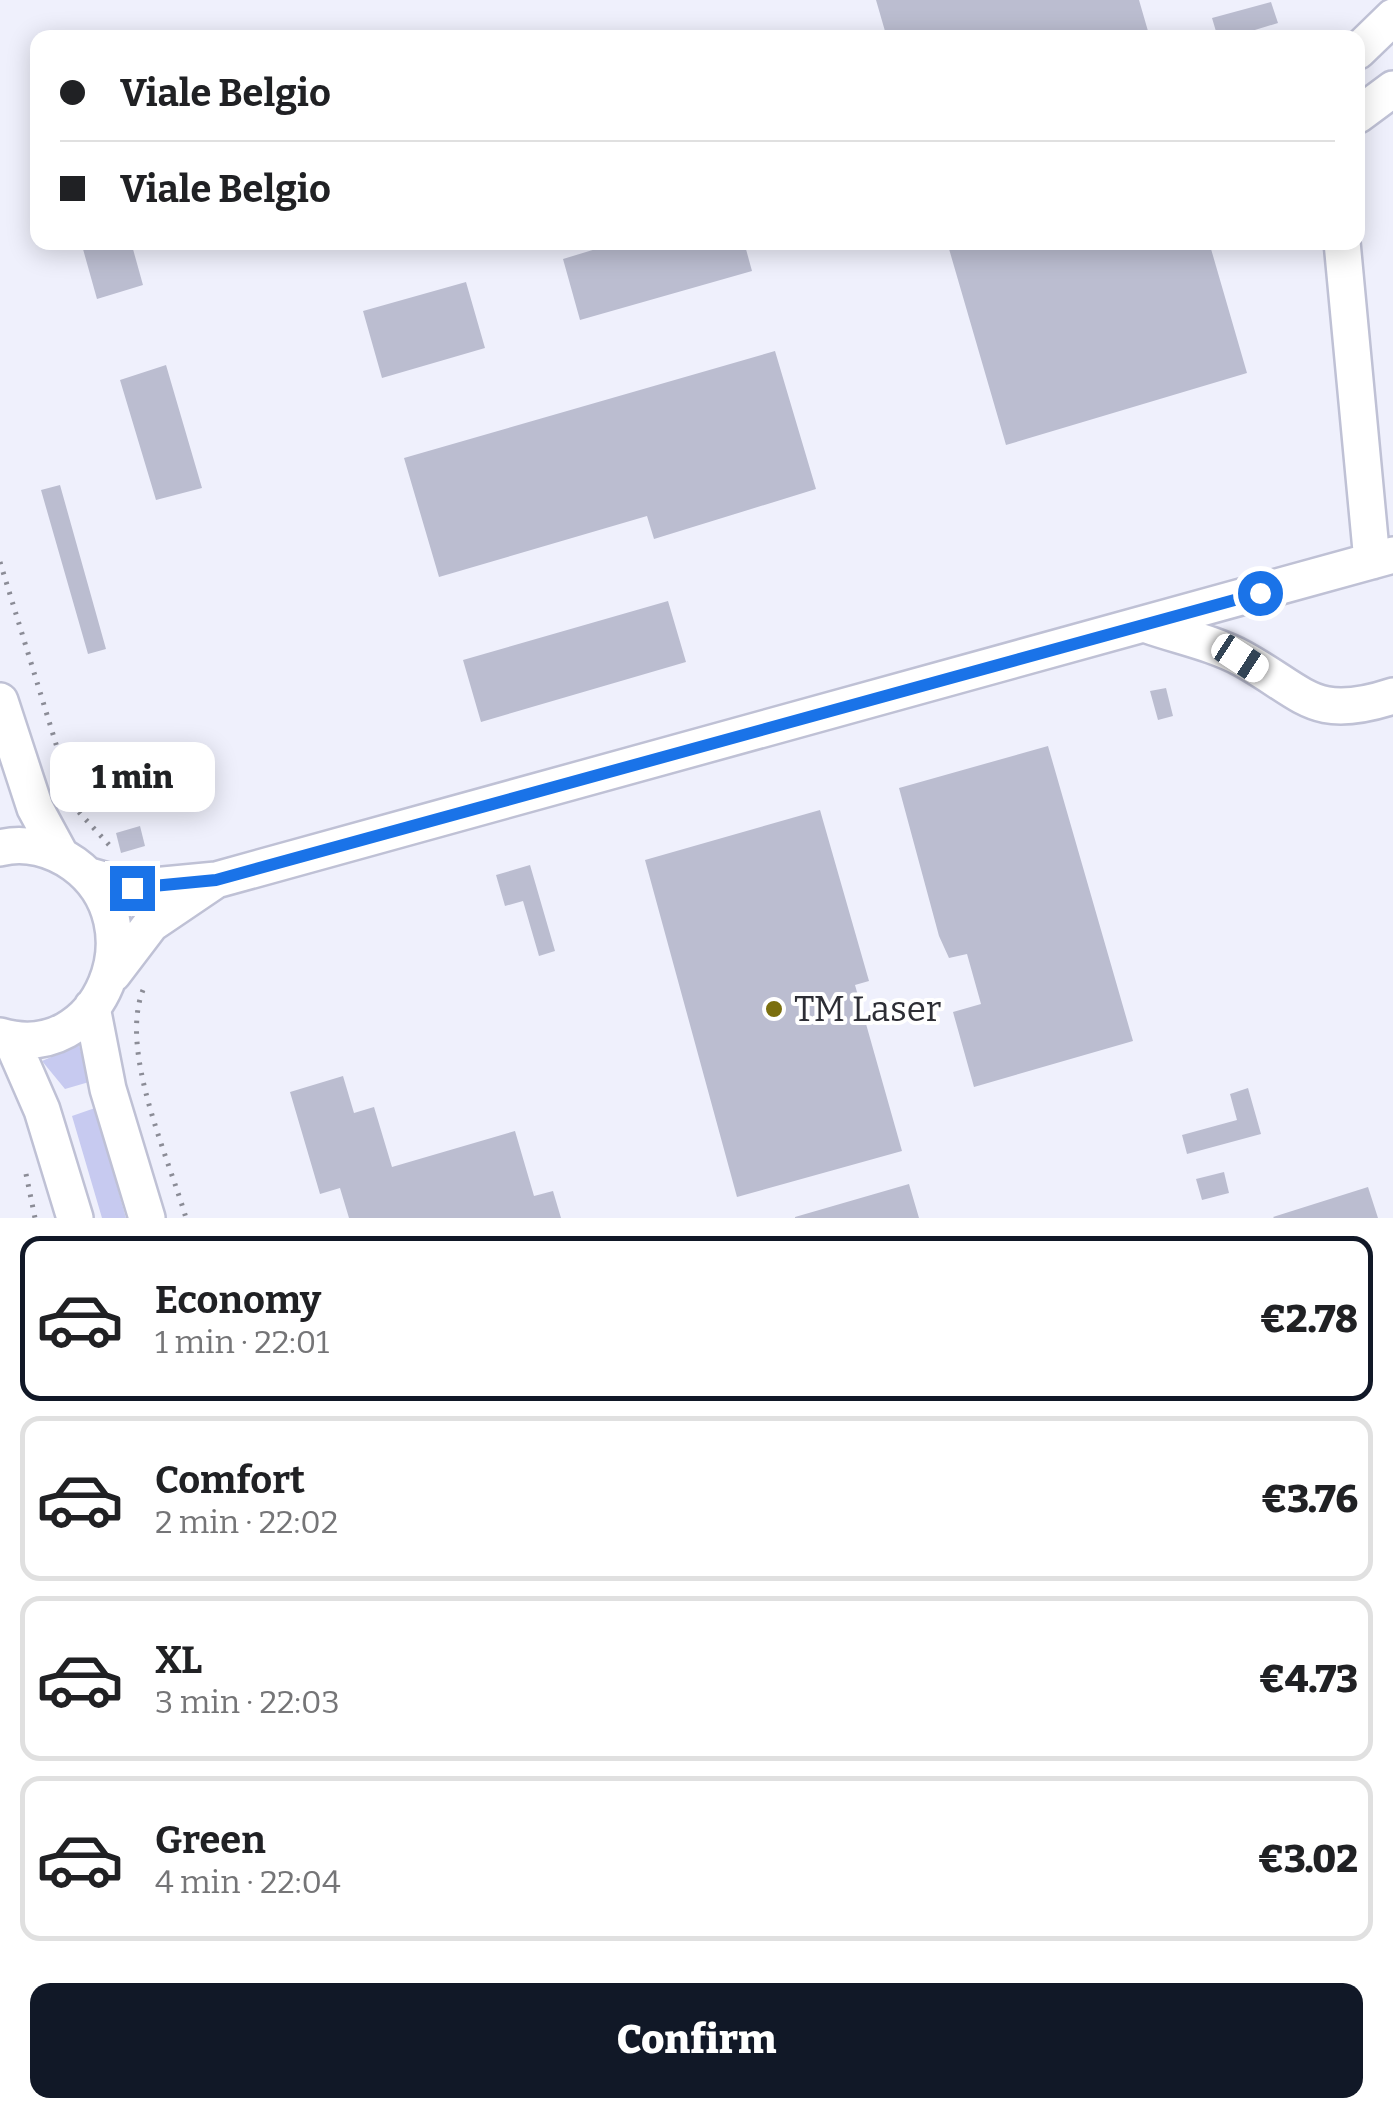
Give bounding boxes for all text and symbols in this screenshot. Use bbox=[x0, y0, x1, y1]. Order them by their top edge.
text: Viale Belgio bbox=[120, 70, 331, 116]
text: Viale Belgio bbox=[120, 166, 331, 212]
route start bbox=[1238, 571, 1283, 616]
car bbox=[1207, 629, 1273, 687]
callout: 1 min bbox=[49, 743, 214, 813]
text: 1 min bbox=[92, 758, 173, 796]
route end bbox=[110, 866, 155, 911]
place label: TM Laser bbox=[794, 988, 941, 1030]
marker: TM Laser bbox=[763, 998, 785, 1020]
icon: car bbox=[35, 1274, 125, 1364]
text: Economy bbox=[155, 1277, 321, 1323]
text: €2.78 bbox=[1260, 1296, 1358, 1342]
text: 1 min · 22:01 bbox=[155, 1323, 329, 1361]
icon: car bbox=[35, 1454, 125, 1544]
text: Comfort bbox=[155, 1457, 305, 1503]
text: €3.76 bbox=[1261, 1476, 1358, 1522]
text: 2 min · 22:02 bbox=[155, 1503, 338, 1541]
icon: car bbox=[35, 1634, 125, 1724]
text: XL bbox=[155, 1637, 202, 1683]
text: €4.73 bbox=[1259, 1656, 1358, 1702]
text: 3 min · 22:03 bbox=[155, 1683, 340, 1721]
icon: car bbox=[35, 1814, 125, 1904]
text: Green bbox=[155, 1817, 266, 1863]
text: €3.02 bbox=[1258, 1836, 1358, 1882]
text: 4 min · 22:04 bbox=[155, 1863, 341, 1901]
button: Confirm bbox=[30, 1983, 1363, 2098]

